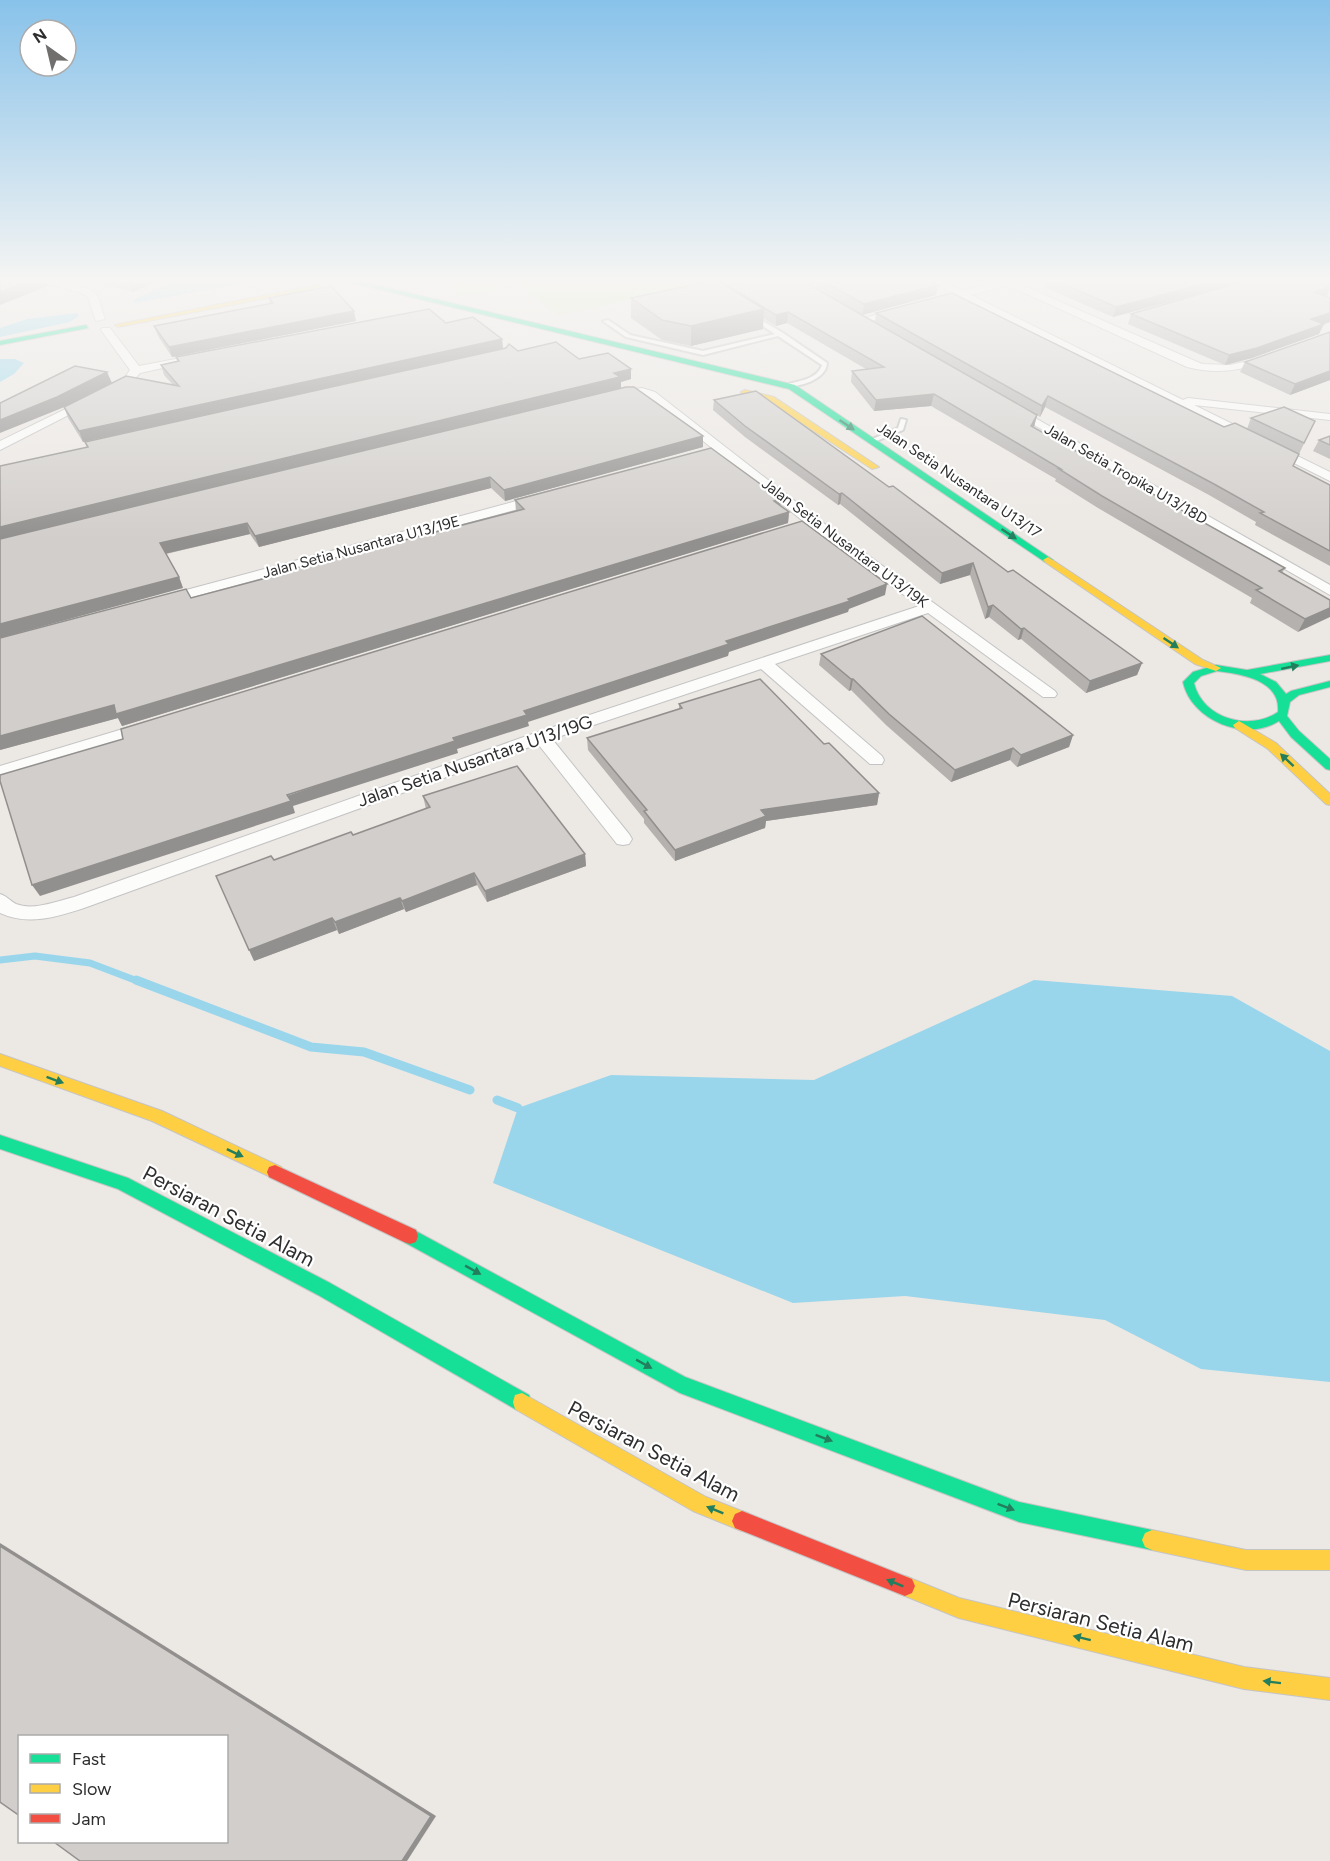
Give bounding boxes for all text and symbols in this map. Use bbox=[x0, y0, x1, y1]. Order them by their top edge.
north arrow bbox=[18, 18, 78, 78]
text: N bbox=[29, 25, 50, 47]
street label: Jalan Setia Nusantara U13/17 bbox=[874, 418, 1044, 542]
one-way arrow bbox=[839, 419, 855, 431]
street label: Jalan Setia Tropika U13/18D bbox=[1041, 420, 1211, 528]
street label: Jalan Setia Nusantara U13/19K bbox=[758, 475, 932, 612]
street label: Jalan Setia Nusantara U13/19E bbox=[260, 512, 462, 582]
one-way arrow bbox=[1001, 528, 1017, 539]
one-way arrow bbox=[1162, 637, 1178, 649]
one-way arrow bbox=[1281, 662, 1300, 671]
street label: Jalan Setia Nusantara U13/19G bbox=[355, 710, 596, 812]
one-way arrow bbox=[1281, 754, 1295, 768]
one-way arrow bbox=[46, 1075, 64, 1085]
one-way arrow bbox=[227, 1149, 244, 1158]
street label: Persiaran Setia Alam bbox=[139, 1160, 319, 1272]
one-way arrow bbox=[465, 1265, 482, 1275]
one-way arrow bbox=[636, 1359, 653, 1369]
street label: Persiaran Setia Alam bbox=[564, 1395, 744, 1507]
one-way arrow bbox=[815, 1434, 833, 1443]
one-way arrow bbox=[997, 1503, 1015, 1512]
one-way arrow bbox=[705, 1505, 723, 1515]
one-way arrow bbox=[886, 1578, 904, 1588]
street label: Persiaran Setia Alam bbox=[1005, 1587, 1197, 1657]
one-way arrow bbox=[1073, 1633, 1091, 1643]
one-way arrow bbox=[1262, 1677, 1281, 1686]
legend bbox=[18, 1735, 228, 1843]
text: Fast bbox=[72, 1748, 106, 1770]
text: Slow bbox=[72, 1778, 111, 1800]
text: Jam bbox=[72, 1808, 106, 1830]

